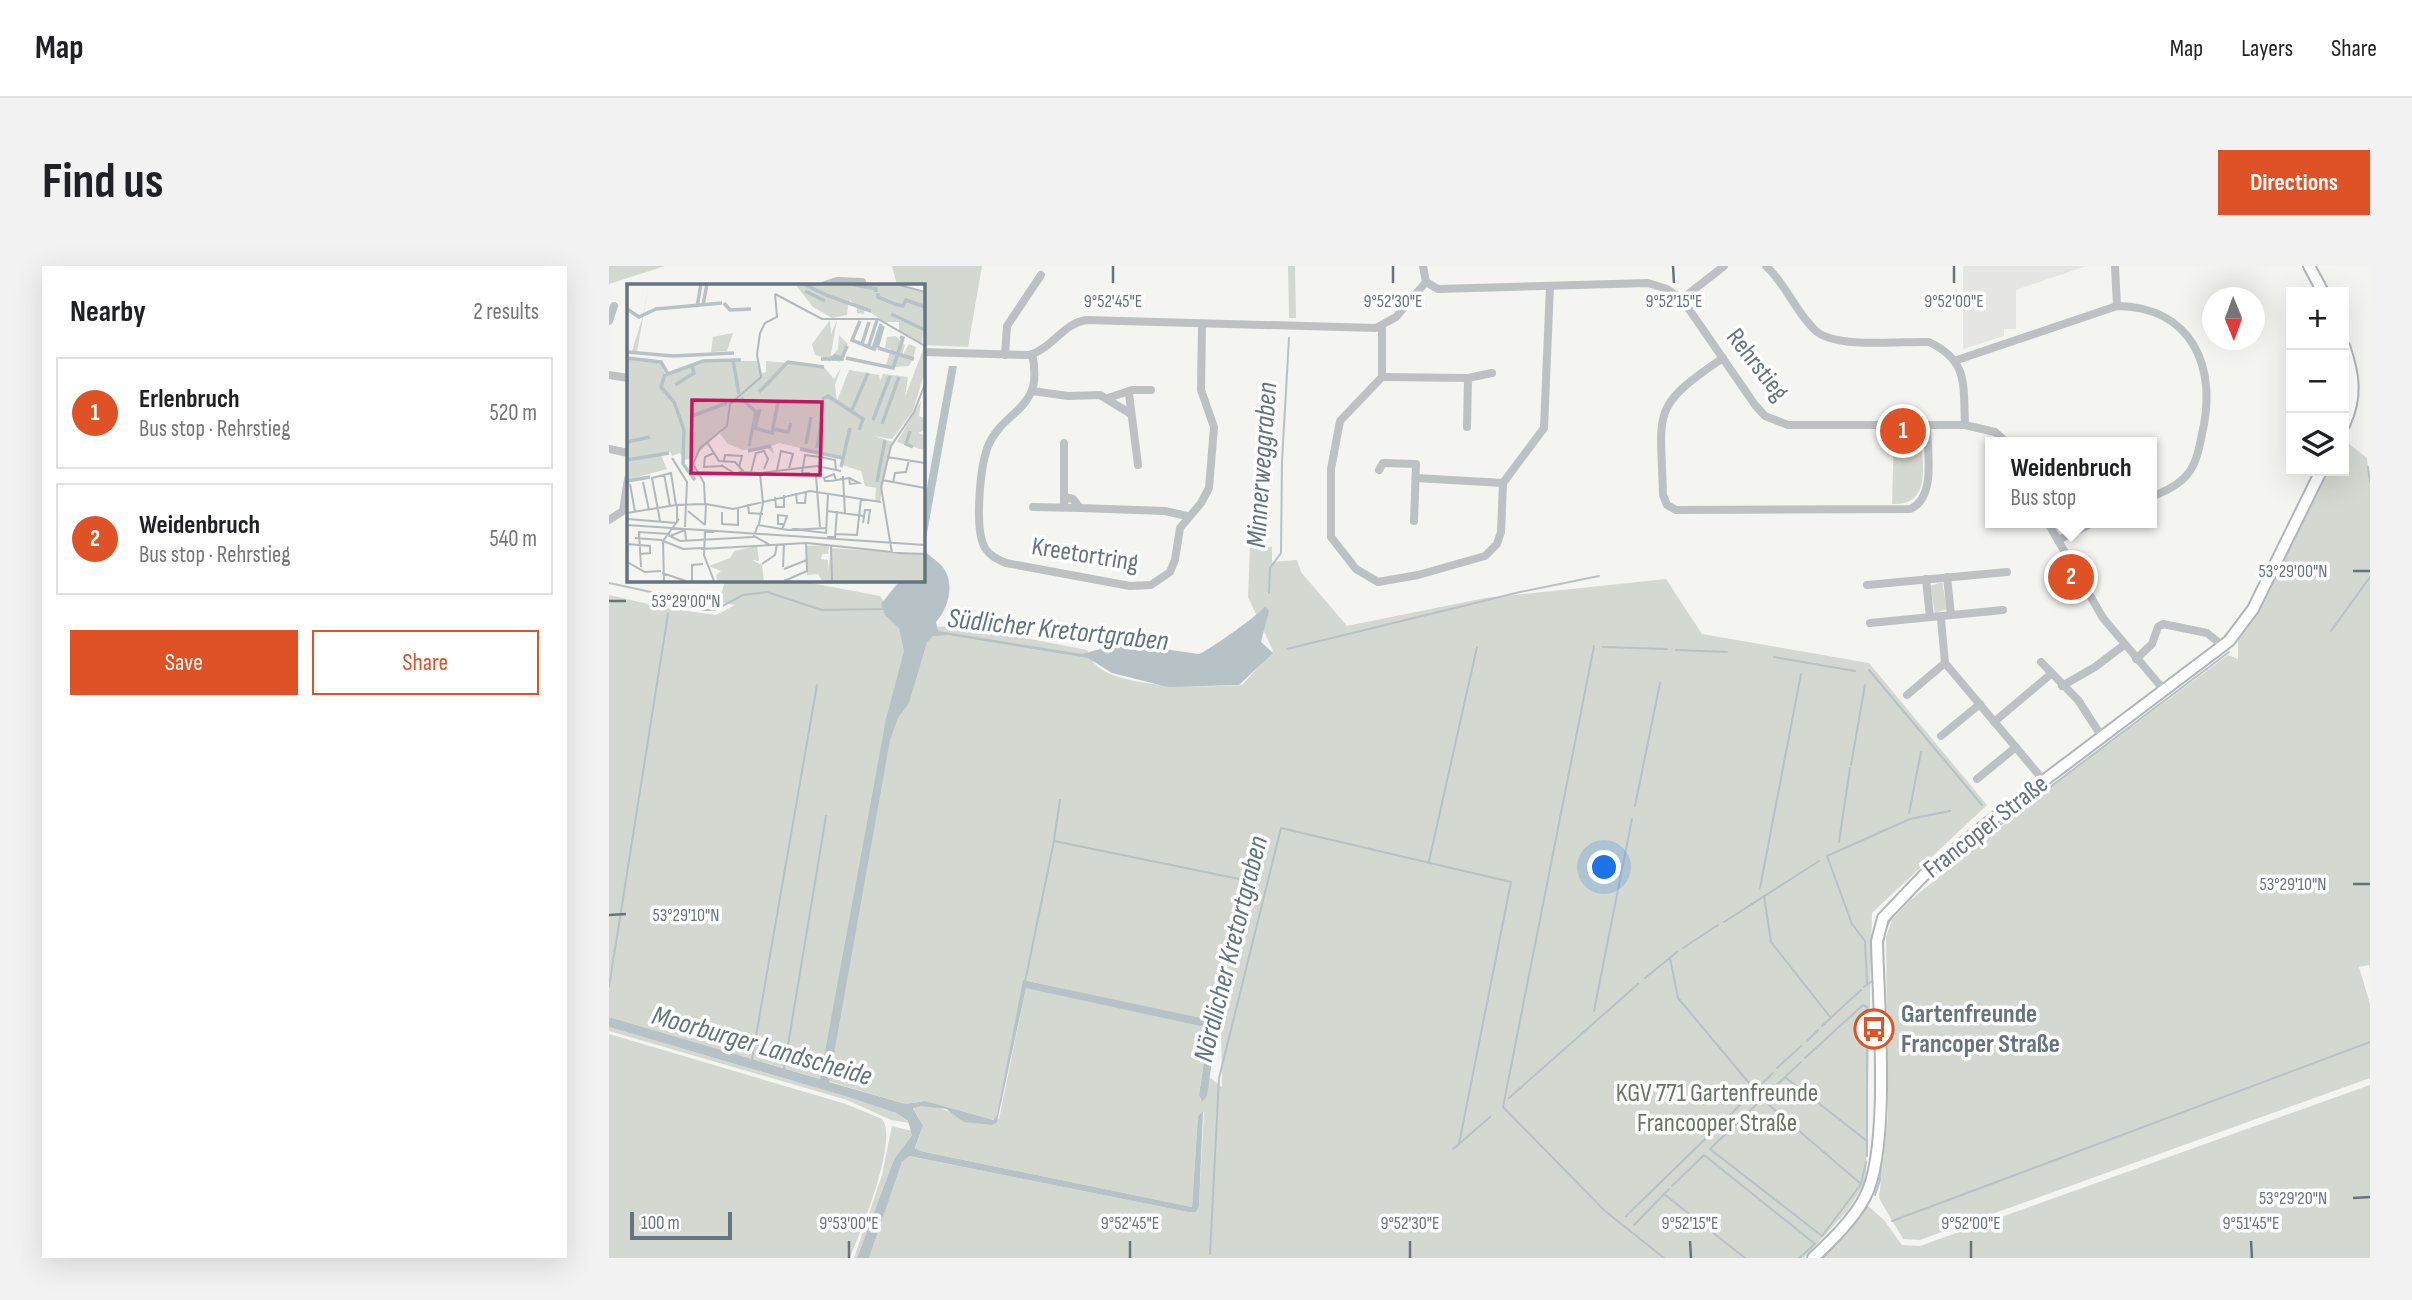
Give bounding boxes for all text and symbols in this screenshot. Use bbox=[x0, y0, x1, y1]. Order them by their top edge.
text: Map bbox=[35, 28, 84, 68]
text: Map bbox=[2170, 34, 2203, 63]
text: Layers bbox=[2241, 34, 2293, 63]
text: Share bbox=[2331, 34, 2377, 63]
button: Directions bbox=[2218, 150, 2370, 215]
text: Find us bbox=[42, 153, 164, 212]
inset map bbox=[627, 284, 924, 581]
north arrow bbox=[2202, 287, 2265, 350]
map controls bbox=[2286, 287, 2349, 476]
button: + bbox=[2286, 287, 2349, 350]
text: 9°52'45"E bbox=[1084, 291, 1142, 312]
text: 9°52'30"E bbox=[1363, 291, 1423, 312]
text: 9°52'15"E bbox=[1646, 291, 1703, 312]
text: 9°52'00"E bbox=[1924, 291, 1984, 312]
text: Nearby bbox=[70, 294, 146, 330]
text: 2 results bbox=[473, 298, 539, 326]
street label: Rehrstieg bbox=[1719, 323, 1795, 407]
button: − bbox=[2286, 350, 2349, 413]
water label: Minnerweggraben bbox=[1240, 381, 1284, 549]
text: Erlenbruch bbox=[139, 384, 239, 415]
text: 1 bbox=[90, 399, 100, 427]
text: 520 m bbox=[490, 399, 537, 427]
pin: 1 bbox=[1880, 405, 1926, 457]
button: layers bbox=[2286, 413, 2349, 476]
text: Bus stop · Rehrstieg bbox=[139, 415, 290, 443]
popup bbox=[1985, 437, 2157, 528]
text: Weidenbruch bbox=[2010, 453, 2132, 484]
text: Bus stop bbox=[2010, 484, 2076, 512]
text: Weidenbruch bbox=[139, 510, 260, 541]
text: 2 bbox=[90, 525, 100, 553]
text: 540 m bbox=[489, 525, 537, 553]
street label: Kreetortring bbox=[1029, 531, 1141, 579]
text: Bus stop · Rehrstieg bbox=[139, 541, 290, 569]
pin: 2 bbox=[2048, 551, 2094, 603]
text: 53°29'00"N bbox=[2259, 561, 2327, 582]
text: 53°29'00"N bbox=[652, 591, 720, 612]
water label: Südlicher Kretortgraben bbox=[946, 602, 1170, 658]
button: Save bbox=[70, 630, 298, 695]
button: Share bbox=[312, 630, 539, 695]
street label: Francoper Straße bbox=[1918, 769, 2054, 885]
water label: Nördlicher Kretortgraben bbox=[1187, 832, 1275, 1065]
your location bbox=[1587, 850, 1621, 884]
text: 53°29'10"N bbox=[2259, 874, 2327, 895]
text: 53°29'10"N bbox=[652, 905, 720, 926]
water label: Moorburger Landscheide bbox=[648, 999, 876, 1093]
place label: Gartenfreunde Francoper Straße bbox=[1901, 999, 2060, 1060]
bus stop icon: Gartenfreunde Francoper Straße bbox=[1853, 1008, 1895, 1050]
park label: KGV 771 Gartenfreunde Francooper Straße bbox=[1616, 1078, 1818, 1139]
text: 53°29'20"N bbox=[2259, 1188, 2327, 1209]
scale bar bbox=[630, 1209, 731, 1241]
text: 100 m bbox=[641, 1212, 680, 1235]
text: 9°53'00"E bbox=[819, 1213, 879, 1234]
text: 9°52'45"E bbox=[1101, 1213, 1159, 1234]
text: 9°52'30"E bbox=[1380, 1213, 1440, 1234]
text: 9°52'15"E bbox=[1662, 1213, 1719, 1234]
text: 9°52'00"E bbox=[1941, 1213, 2001, 1234]
text: 9°51'45"E bbox=[2223, 1213, 2279, 1234]

